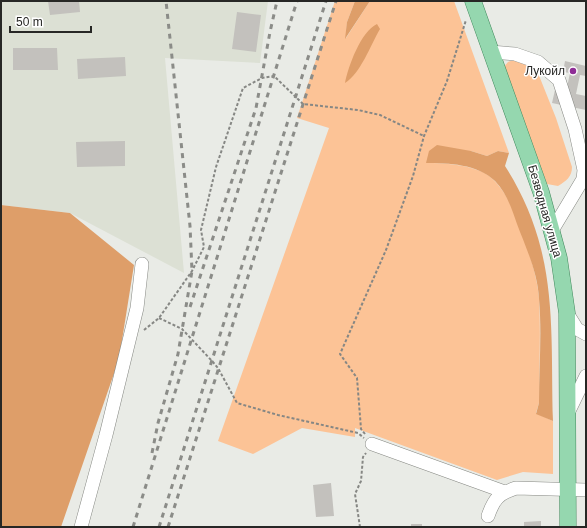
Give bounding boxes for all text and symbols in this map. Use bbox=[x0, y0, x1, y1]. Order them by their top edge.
scale bar bbox=[10, 8, 91, 34]
text: 50 m bbox=[16, 15, 43, 29]
place label: Лукойл bbox=[525, 64, 565, 78]
marker: Лукойл bbox=[568, 66, 578, 76]
street label: Безводная улица bbox=[525, 163, 565, 259]

